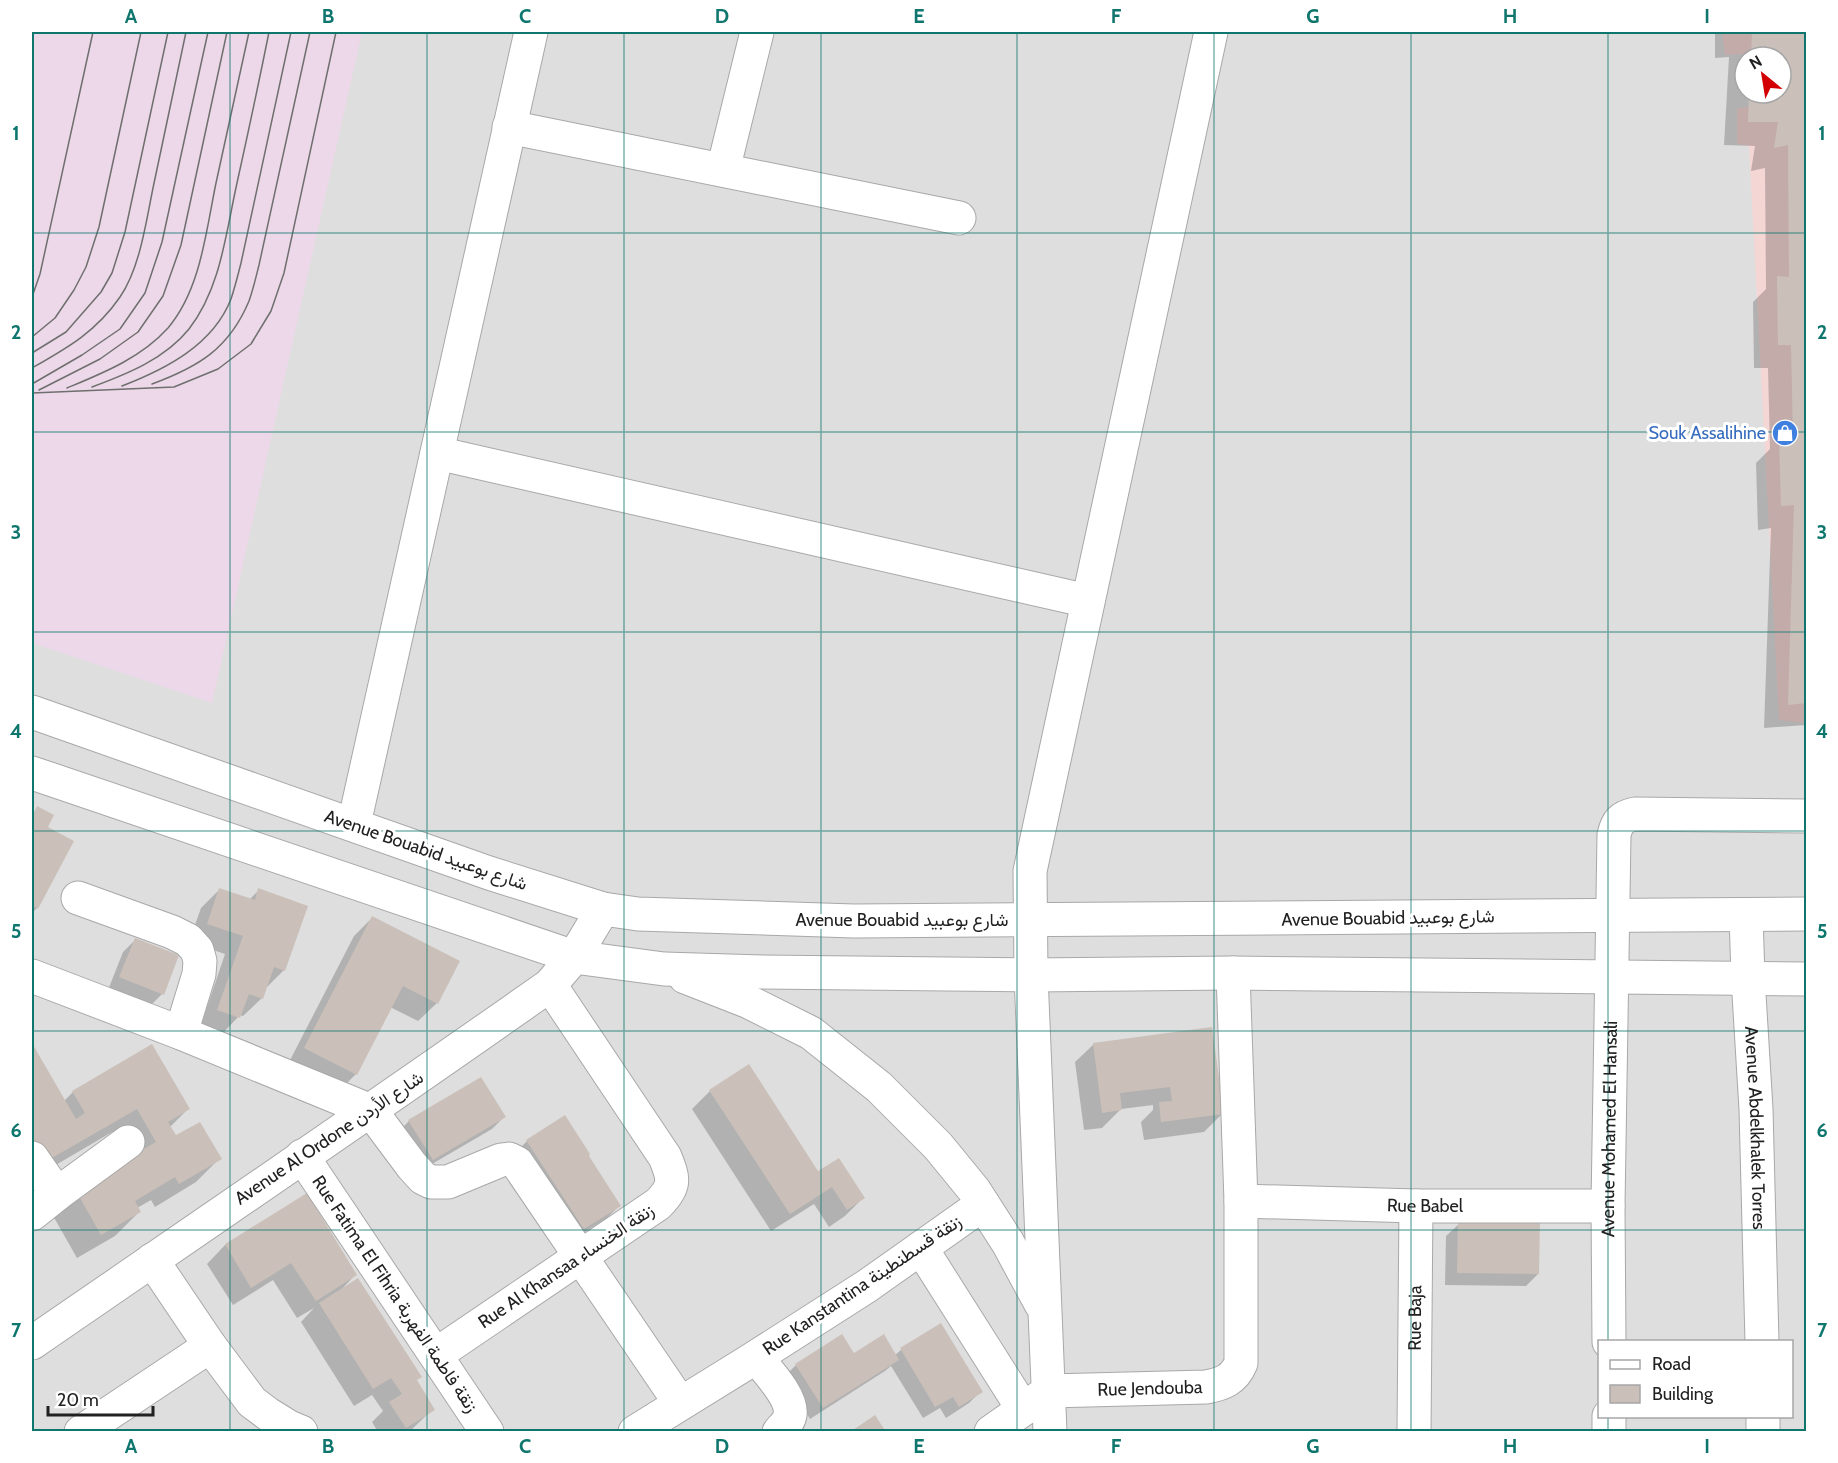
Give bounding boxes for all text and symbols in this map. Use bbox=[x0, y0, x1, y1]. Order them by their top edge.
text: A bbox=[125, 4, 138, 28]
text: B bbox=[322, 4, 334, 28]
text: C bbox=[519, 4, 531, 28]
text: D bbox=[715, 4, 729, 28]
text: E bbox=[913, 4, 925, 28]
text: F bbox=[1111, 4, 1122, 28]
text: G bbox=[1306, 4, 1320, 28]
text: H bbox=[1503, 4, 1517, 28]
text: I bbox=[1704, 4, 1710, 28]
north arrow bbox=[1733, 45, 1793, 105]
text: N bbox=[1746, 51, 1765, 73]
text: 1 bbox=[12, 121, 20, 145]
text: 1 bbox=[1818, 121, 1826, 145]
text: 2 bbox=[11, 320, 21, 344]
text: 2 bbox=[1817, 320, 1827, 344]
shop icon: Souk Assalihine bbox=[1770, 418, 1800, 448]
place label: Souk Assalihine bbox=[1648, 422, 1766, 444]
text: 3 bbox=[11, 520, 21, 544]
text: 3 bbox=[1817, 520, 1827, 544]
text: 4 bbox=[10, 719, 22, 743]
text: 4 bbox=[1816, 719, 1828, 743]
street label: Avenue Bouabid شارع بوعبيد bbox=[321, 805, 530, 896]
street label: Avenue Bouabid شارع بوعبيد bbox=[1281, 905, 1495, 932]
street label: Avenue Bouabid شارع بوعبيد bbox=[796, 909, 1009, 932]
text: 5 bbox=[11, 919, 21, 943]
text: 5 bbox=[1817, 919, 1827, 943]
street label: Avenue Mohamed El Hansali bbox=[1597, 1021, 1622, 1237]
street label: Avenue Abdelkhalek Torres bbox=[1740, 1025, 1770, 1230]
street label: Avenue Al Ordone شارع الأردن bbox=[230, 1067, 428, 1210]
text: 6 bbox=[10, 1118, 22, 1142]
text: 6 bbox=[1816, 1118, 1828, 1142]
street label: Rue Fatima El Fihria زنقة فاطمة الفهربة bbox=[307, 1171, 483, 1417]
street label: Rue Babel bbox=[1387, 1194, 1464, 1217]
street label: Rue Al Khansaa زنقة الخنساء bbox=[474, 1199, 658, 1333]
street label: Rue Kanstantina زنقة قسطنطينة bbox=[758, 1210, 966, 1360]
street label: Rue Baja bbox=[1404, 1285, 1426, 1351]
text: 7 bbox=[11, 1318, 22, 1342]
text: 7 bbox=[1817, 1318, 1828, 1342]
legend bbox=[1598, 1340, 1793, 1418]
text: Road bbox=[1652, 1353, 1691, 1375]
street label: Rue Jendouba bbox=[1097, 1376, 1203, 1401]
scale bar bbox=[48, 1379, 153, 1417]
text: Building bbox=[1652, 1383, 1714, 1405]
text: 20 m bbox=[57, 1389, 99, 1411]
text: A bbox=[125, 1434, 138, 1458]
text: B bbox=[322, 1434, 334, 1458]
text: C bbox=[519, 1434, 531, 1458]
text: D bbox=[715, 1434, 729, 1458]
text: E bbox=[913, 1434, 925, 1458]
text: F bbox=[1111, 1434, 1122, 1458]
text: G bbox=[1306, 1434, 1320, 1458]
text: H bbox=[1503, 1434, 1517, 1458]
text: I bbox=[1704, 1434, 1710, 1458]

